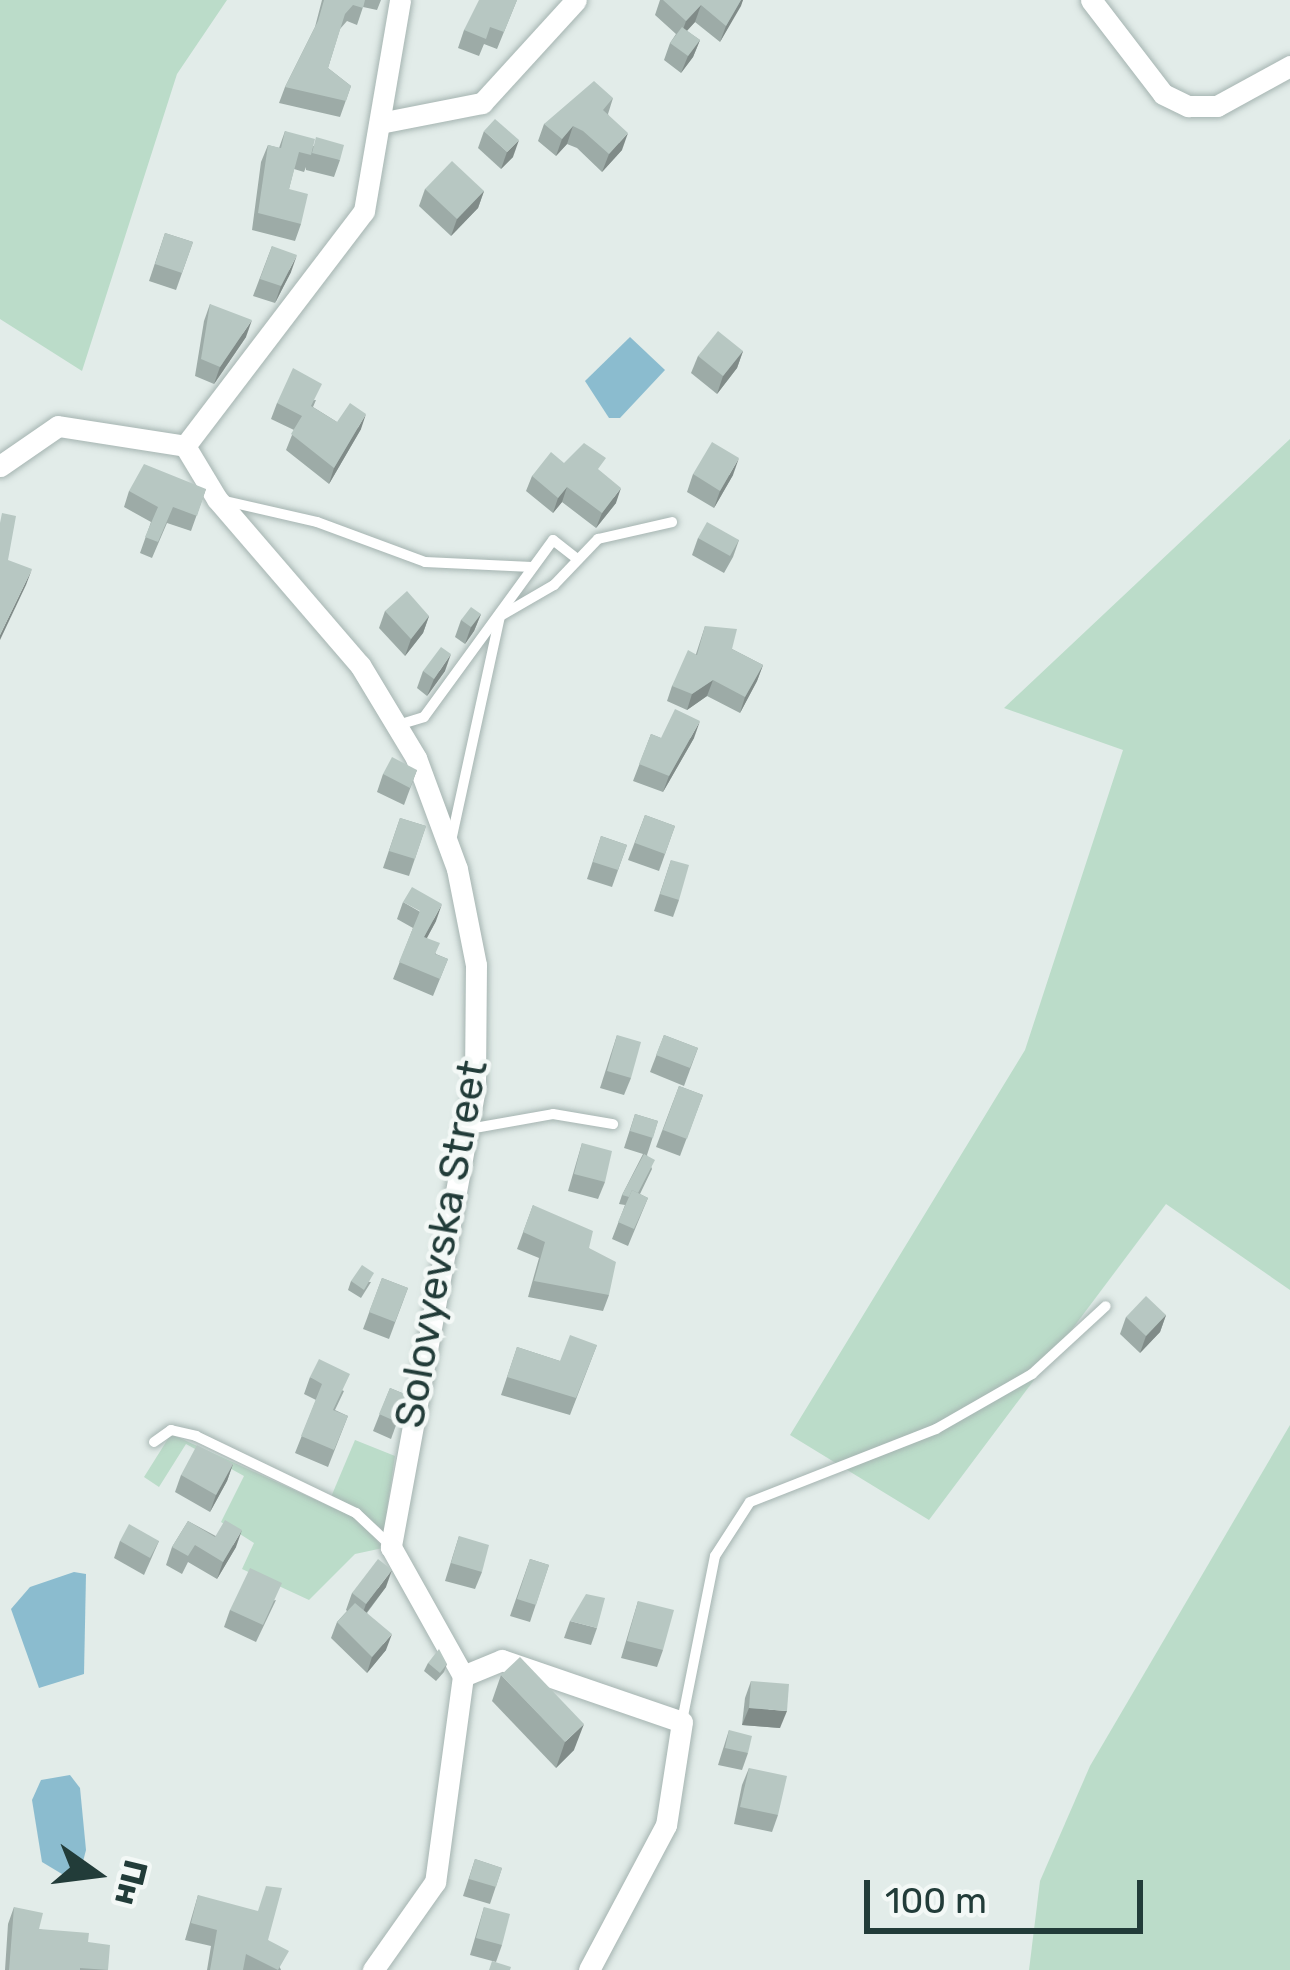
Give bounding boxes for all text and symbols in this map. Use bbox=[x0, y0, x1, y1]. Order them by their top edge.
street label: Solovyevska Street bbox=[384, 1056, 498, 1432]
north arrow bbox=[36, 1814, 156, 1934]
text: Пн bbox=[107, 1856, 156, 1910]
scale bar bbox=[870, 1856, 1149, 1930]
text: 100 m bbox=[885, 1879, 987, 1922]

